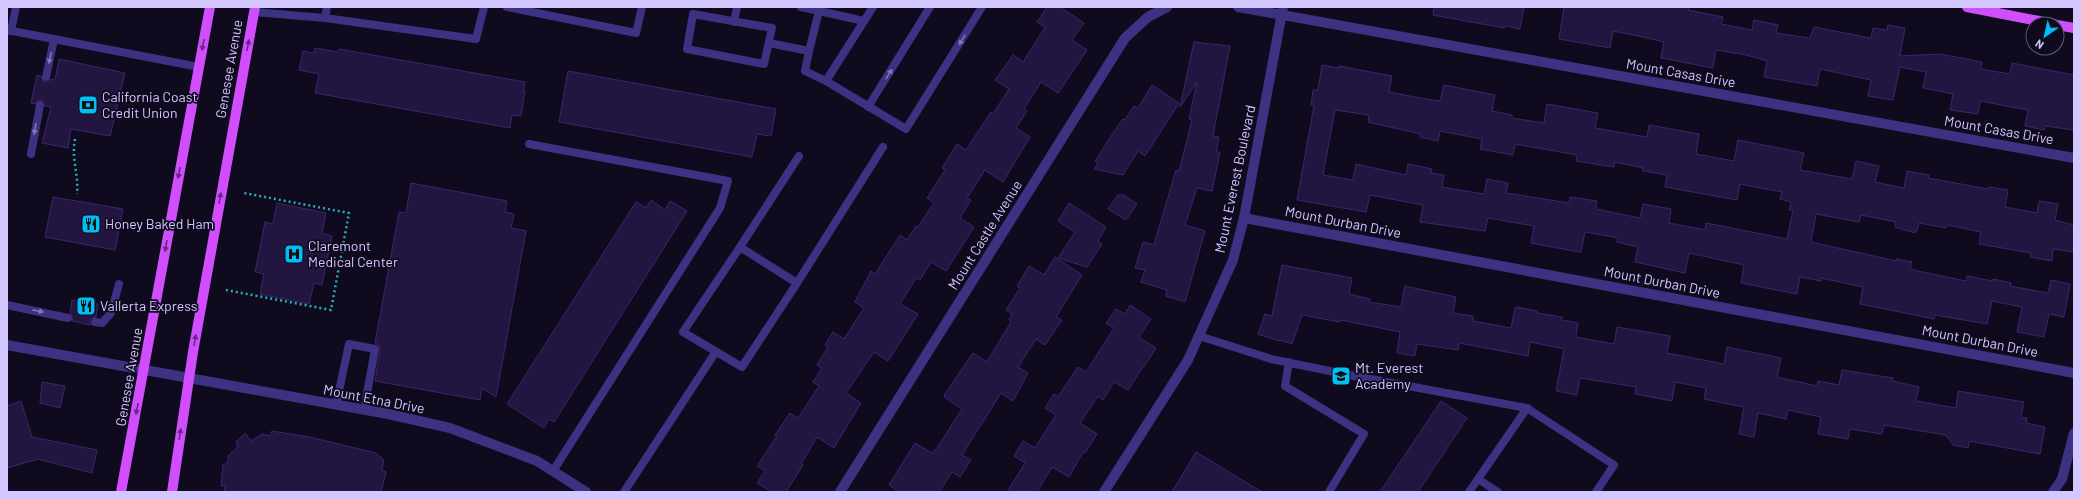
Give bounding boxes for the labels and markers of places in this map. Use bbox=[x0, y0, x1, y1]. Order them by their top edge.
place label: California Coast Credit Union bbox=[102, 88, 198, 121]
bank icon: California Coast Credit Union bbox=[77, 94, 99, 116]
restaurant icon: Honey Baked Ham bbox=[80, 213, 102, 235]
place label: Honey Baked Ham bbox=[105, 215, 214, 232]
place label: Claremont Medical Center bbox=[308, 237, 398, 270]
hospital icon: Claremont Medical Center bbox=[283, 243, 305, 265]
restaurant icon: Vallerta Express bbox=[75, 295, 97, 317]
place label: Vallerta Express bbox=[100, 297, 198, 314]
place label: Mt. Everest Academy bbox=[1355, 359, 1423, 392]
school or university icon: Mt. Everest Academy bbox=[1330, 365, 1352, 387]

